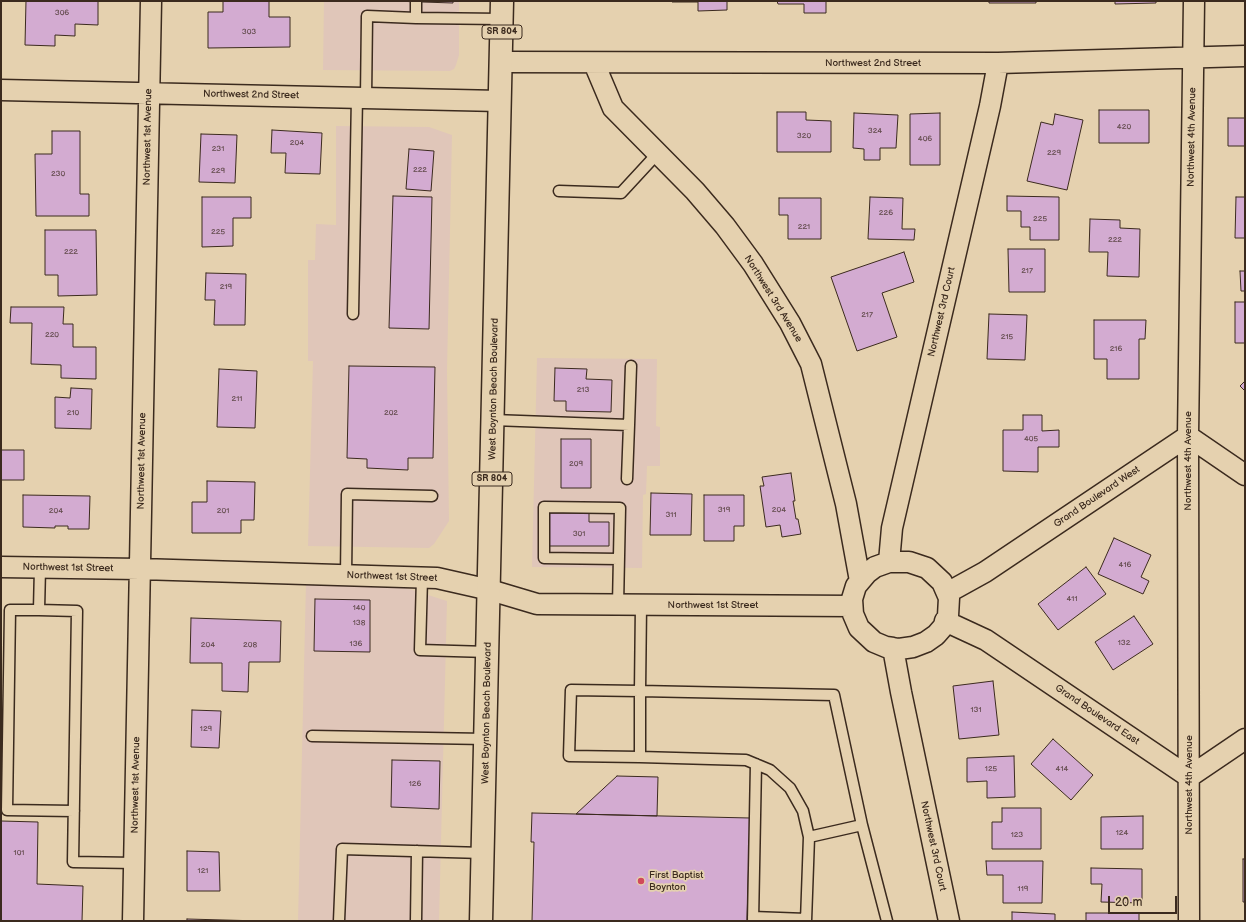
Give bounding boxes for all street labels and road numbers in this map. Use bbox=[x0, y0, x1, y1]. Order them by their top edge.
road number: SR 804 bbox=[482, 25, 522, 39]
street label: Northwest 2nd Street bbox=[825, 57, 921, 69]
street label: Northwest 4th Avenue bbox=[1185, 87, 1199, 187]
street label: Northwest 1st Avenue bbox=[141, 88, 155, 186]
street label: Northwest 2nd Street bbox=[203, 88, 299, 102]
street label: Northwest 3rd Avenue bbox=[741, 253, 805, 345]
street label: Northwest 3rd Court bbox=[926, 266, 958, 358]
street label: West Boynton Beach Boulevard bbox=[487, 318, 501, 460]
street label: Northwest 4th Avenue bbox=[1182, 411, 1194, 511]
street label: Northwest 1st Avenue bbox=[135, 412, 149, 510]
street label: Grand Boulevard West bbox=[1052, 464, 1142, 530]
road number: SR 804 bbox=[472, 472, 512, 486]
street label: Northwest 1st Street bbox=[23, 561, 113, 575]
street label: Northwest 1st Street bbox=[346, 569, 438, 585]
street label: Northwest 1st Street bbox=[668, 599, 758, 611]
street label: West Boynton Beach Boulevard bbox=[480, 642, 494, 784]
street label: Grand Boulevard East bbox=[1053, 682, 1141, 748]
street label: Northwest 4th Avenue bbox=[1183, 735, 1195, 835]
street label: Northwest 1st Avenue bbox=[129, 736, 143, 834]
street label: Northwest 3rd Court bbox=[918, 800, 948, 892]

